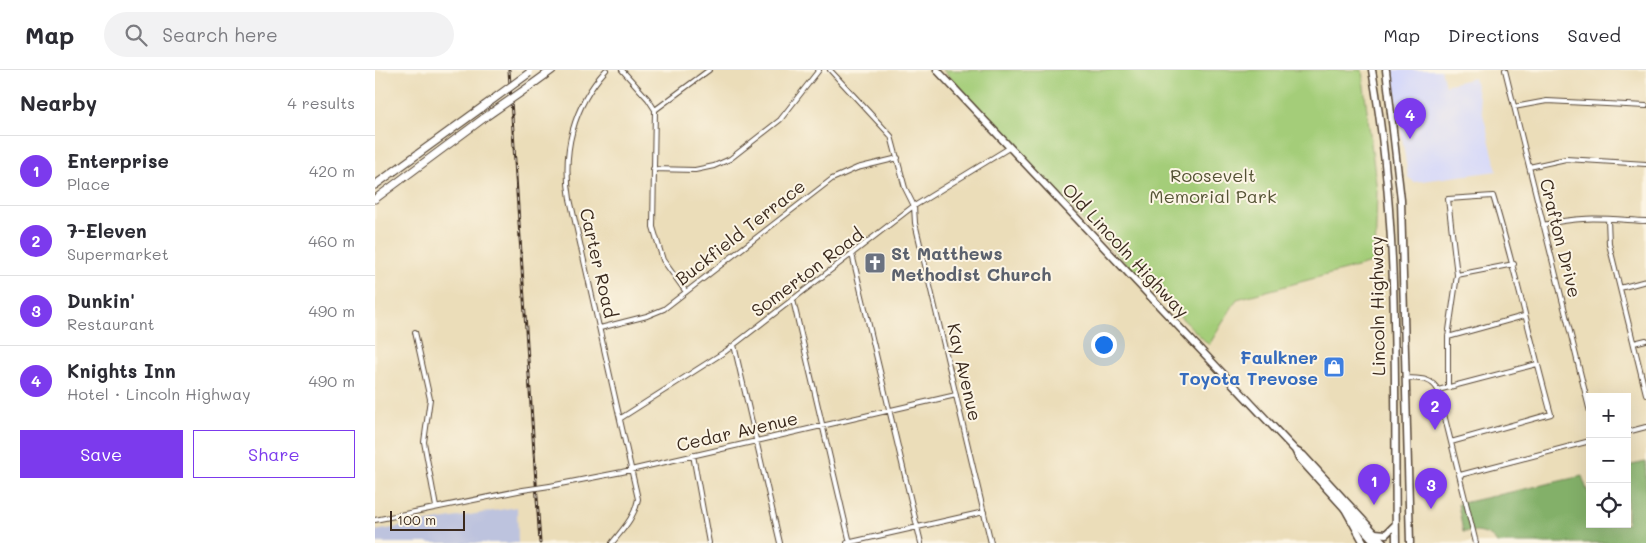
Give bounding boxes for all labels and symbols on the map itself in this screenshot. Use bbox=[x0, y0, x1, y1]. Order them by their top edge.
pin: 4 bbox=[1394, 98, 1426, 139]
park label: Roosevelt Memorial Park bbox=[1149, 163, 1277, 208]
street label: Buckfield Terrace bbox=[670, 174, 810, 290]
street label: Crafton Drive bbox=[1535, 176, 1587, 300]
street label: Old Lincoln Highway bbox=[1057, 177, 1195, 323]
street label: Carter Road bbox=[575, 206, 623, 320]
street label: Somerton Road bbox=[746, 222, 868, 322]
street label: Lincoln Highway bbox=[1364, 236, 1390, 376]
place label: St Matthews Methodist Church bbox=[891, 241, 1051, 286]
church icon: St Matthews Methodist Church bbox=[863, 251, 887, 275]
street label: Kay Avenue bbox=[942, 321, 988, 423]
your location bbox=[1091, 332, 1117, 358]
place label: Faulkner Toyota Trevose bbox=[1179, 345, 1318, 390]
shop icon: Faulkner Toyota Trevose bbox=[1322, 355, 1346, 379]
pin: 2 bbox=[1419, 389, 1451, 430]
street label: Cedar Avenue bbox=[674, 405, 800, 457]
pin: 1 bbox=[1358, 464, 1390, 505]
pin: 3 bbox=[1415, 468, 1447, 509]
scale bar bbox=[390, 508, 465, 531]

